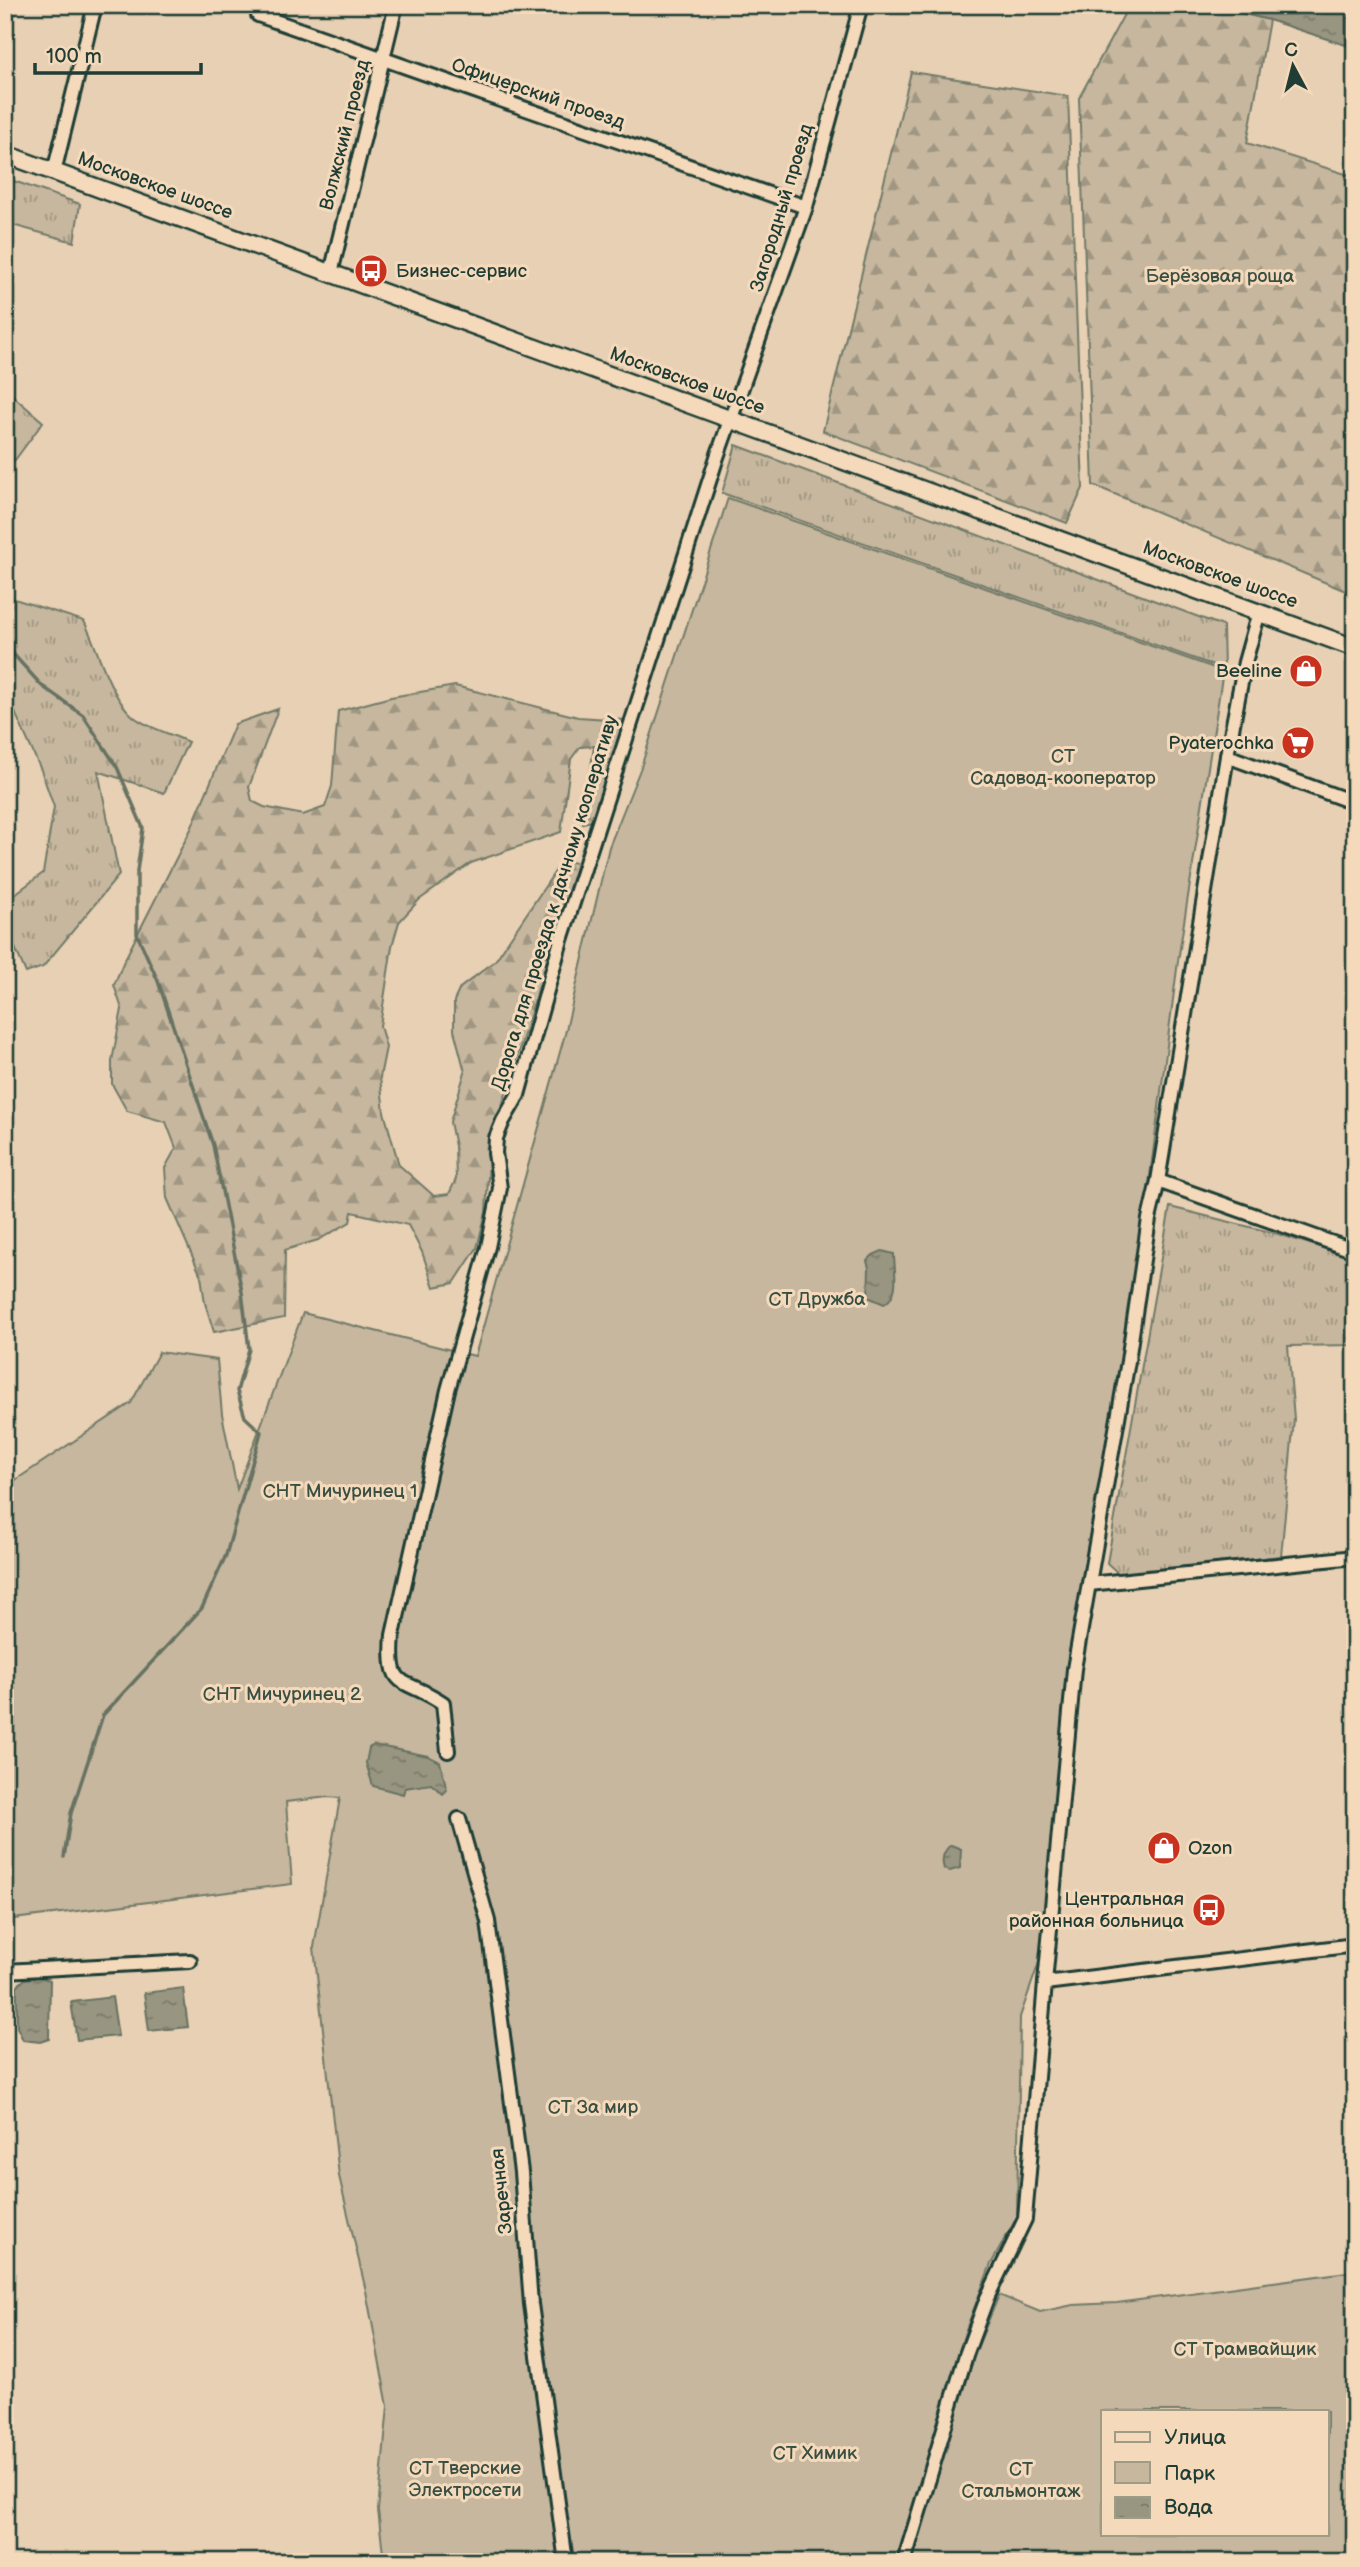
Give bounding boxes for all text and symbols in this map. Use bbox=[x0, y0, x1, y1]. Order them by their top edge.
scale bar bbox=[35, 32, 201, 76]
north arrow bbox=[1258, 32, 1328, 102]
text: С bbox=[1283, 38, 1299, 63]
text: 100 m bbox=[46, 44, 102, 69]
street label: Офицерский проезд bbox=[448, 54, 628, 135]
street label: Волжский проезд bbox=[315, 57, 375, 213]
street label: Загородный проезд bbox=[746, 121, 819, 295]
street label: Московское шоссе bbox=[74, 147, 236, 225]
bus stop icon: Бизнес-сервис bbox=[352, 252, 390, 290]
place label: Бизнес-сервис bbox=[396, 260, 528, 283]
park label: Берёзовая роща bbox=[1146, 265, 1294, 288]
street label: Московское шоссе bbox=[606, 342, 768, 420]
street label: Московское шоссе bbox=[1139, 536, 1301, 614]
shop icon: Beeline bbox=[1287, 652, 1325, 690]
place label: Beeline bbox=[1216, 660, 1282, 683]
street label: Дорога для проезда к дачному кооперативу bbox=[487, 713, 623, 1093]
supermarket icon: Pyaterochka bbox=[1279, 724, 1317, 762]
place label: Pyaterochka bbox=[1168, 732, 1274, 755]
park label: СТ Садовод-кооператор bbox=[970, 745, 1156, 790]
park label: СТ Дружба bbox=[769, 1288, 865, 1311]
park label: СНТ Мичуринец 1 bbox=[263, 1480, 417, 1503]
park label: СНТ Мичуринец 2 bbox=[203, 1683, 362, 1706]
shop icon: Ozon bbox=[1145, 1829, 1183, 1867]
place label: Ozon bbox=[1188, 1837, 1233, 1860]
place label: Центральная районная больница bbox=[1009, 1888, 1184, 1933]
bus stop icon: Центральная районная больница bbox=[1190, 1891, 1228, 1929]
park label: СТ За мир bbox=[548, 2096, 638, 2119]
street label: Заречная bbox=[486, 2147, 518, 2235]
park label: СТ Трамвайщик bbox=[1174, 2338, 1316, 2361]
legend bbox=[1101, 2410, 1328, 2536]
text: Улица bbox=[1164, 2425, 1227, 2450]
park label: СТ Химик bbox=[773, 2442, 857, 2465]
park label: СТ Тверские Электросети bbox=[408, 2457, 522, 2502]
park label: СТ Стальмонтаж bbox=[962, 2458, 1081, 2503]
text: Парк bbox=[1164, 2461, 1215, 2486]
text: Вода bbox=[1164, 2495, 1213, 2520]

